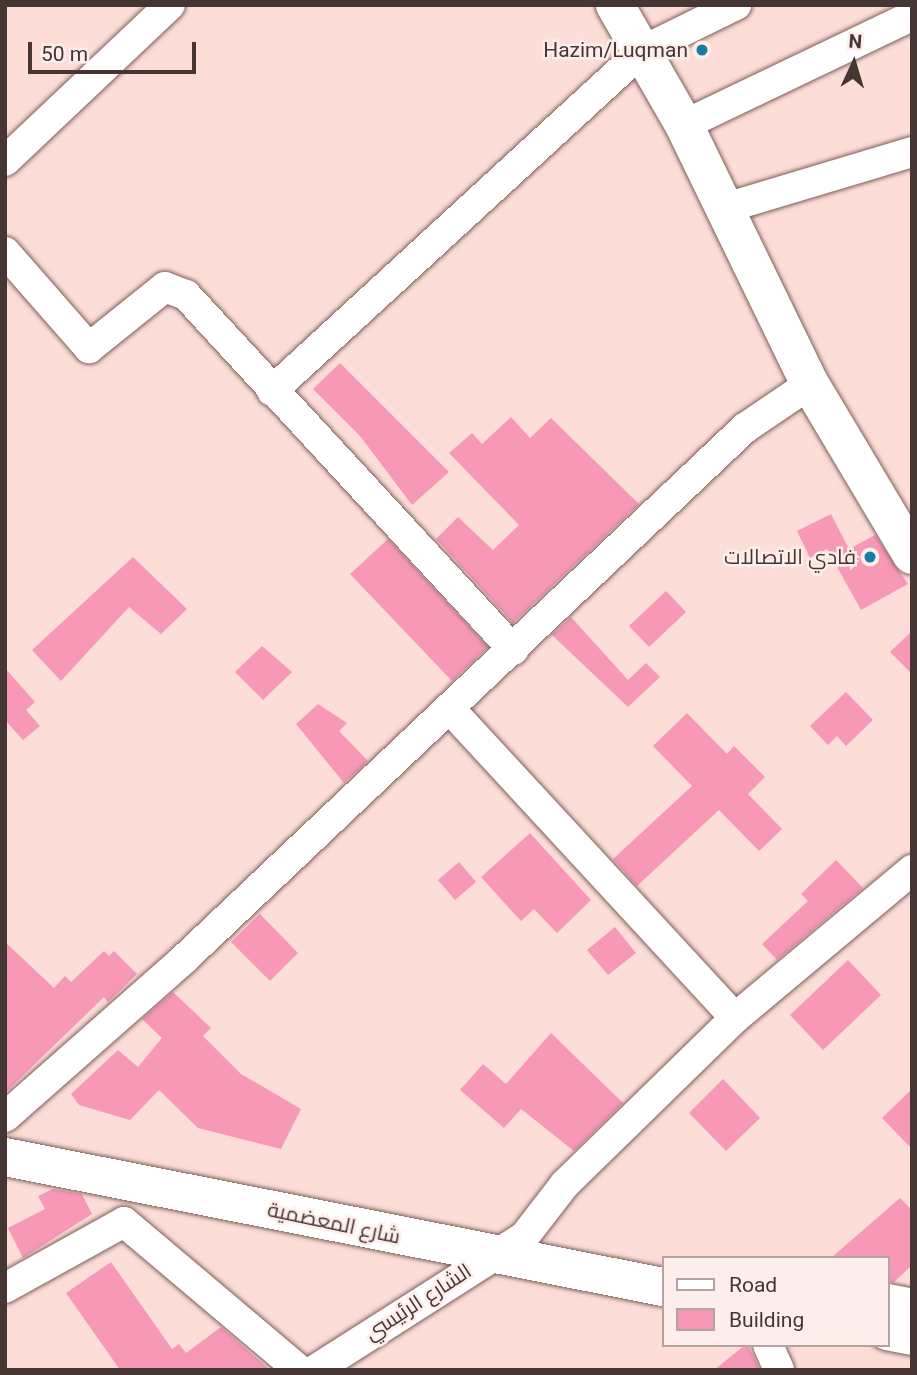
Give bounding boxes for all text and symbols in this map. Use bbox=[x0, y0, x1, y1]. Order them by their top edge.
scale bar bbox=[32, 28, 200, 72]
north arrow bbox=[819, 28, 889, 98]
text: N bbox=[848, 30, 863, 53]
place label: Hazim/Luqman bbox=[543, 37, 688, 63]
text: 50 m bbox=[41, 42, 88, 66]
marker: Hazim/Luqman bbox=[694, 42, 710, 58]
place label: فادي الاتصالات bbox=[724, 544, 856, 570]
marker: فادي الاتصالات bbox=[862, 549, 878, 565]
street label: شارع المعضمية bbox=[265, 1197, 403, 1249]
legend bbox=[662, 1256, 889, 1347]
street label: الشارع الرئيسي bbox=[360, 1258, 476, 1346]
text: Road bbox=[729, 1273, 777, 1297]
text: Building bbox=[729, 1308, 804, 1332]

